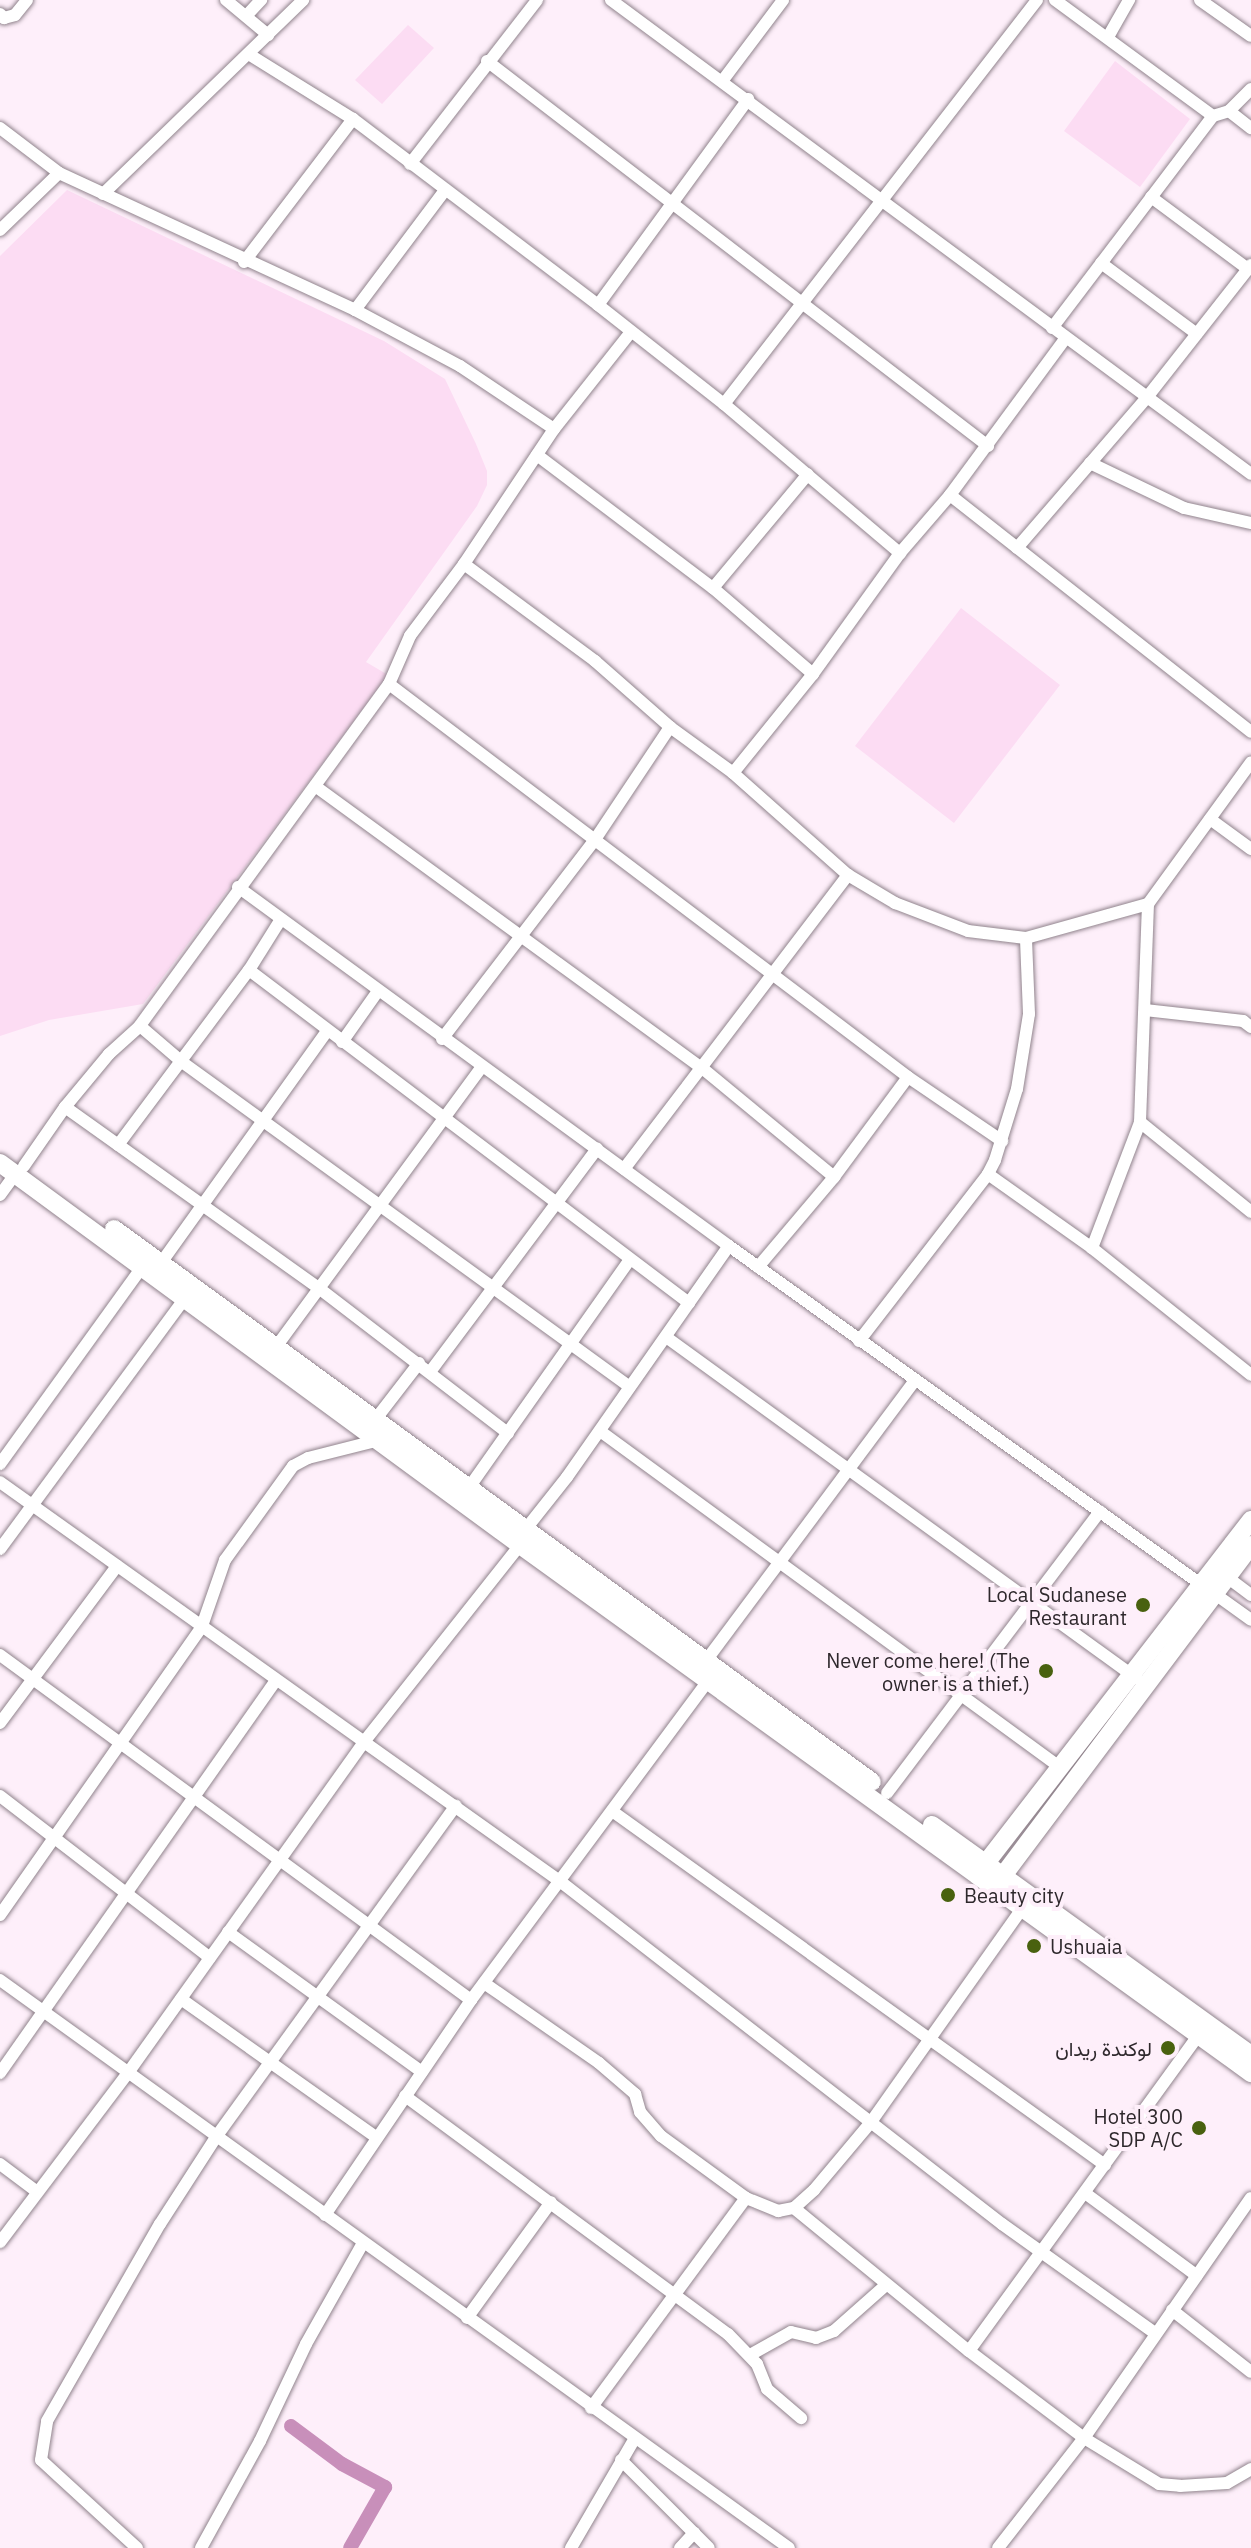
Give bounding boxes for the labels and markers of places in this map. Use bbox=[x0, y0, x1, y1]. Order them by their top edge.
place label: Local Sudanese Restaurant bbox=[987, 1582, 1127, 1629]
marker: Local Sudanese Restaurant bbox=[1134, 1596, 1152, 1614]
place label: Never come here! (The owner is a thief.) bbox=[826, 1648, 1030, 1695]
marker: Never come here! (The owner is a thief.) bbox=[1037, 1662, 1055, 1680]
place label: Beauty city bbox=[964, 1883, 1064, 1907]
marker: Beauty city bbox=[939, 1886, 957, 1904]
place label: Ushuaia bbox=[1050, 1934, 1122, 1958]
marker: Ushuaia bbox=[1025, 1937, 1043, 1955]
place label: لوكندة ريدان bbox=[1055, 2036, 1152, 2060]
marker: لوكندة ريدان bbox=[1159, 2039, 1177, 2057]
place label: Hotel 300 SDP A/C bbox=[1094, 2104, 1183, 2151]
marker: Hotel 300 SDP A/C bbox=[1190, 2119, 1208, 2137]

